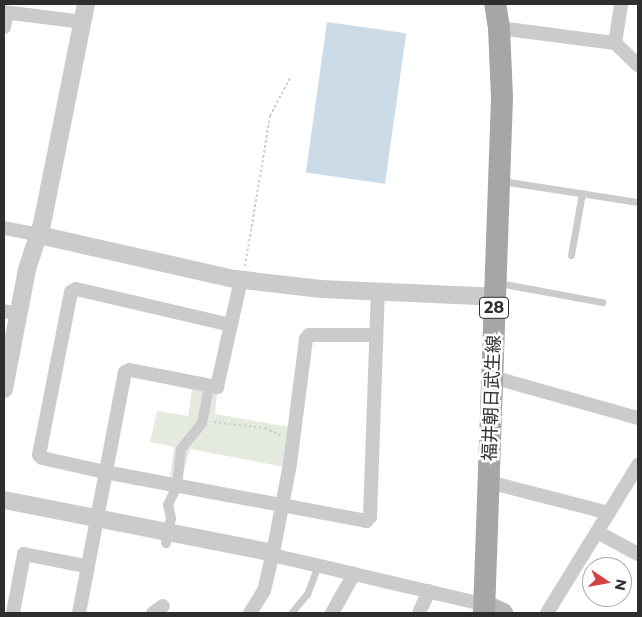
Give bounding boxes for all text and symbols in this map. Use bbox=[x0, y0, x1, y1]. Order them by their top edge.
road number: 28 bbox=[479, 294, 509, 322]
street label: 福井朝日武生線 bbox=[479, 335, 505, 461]
north arrow bbox=[582, 557, 632, 607]
text: N bbox=[611, 578, 631, 592]

